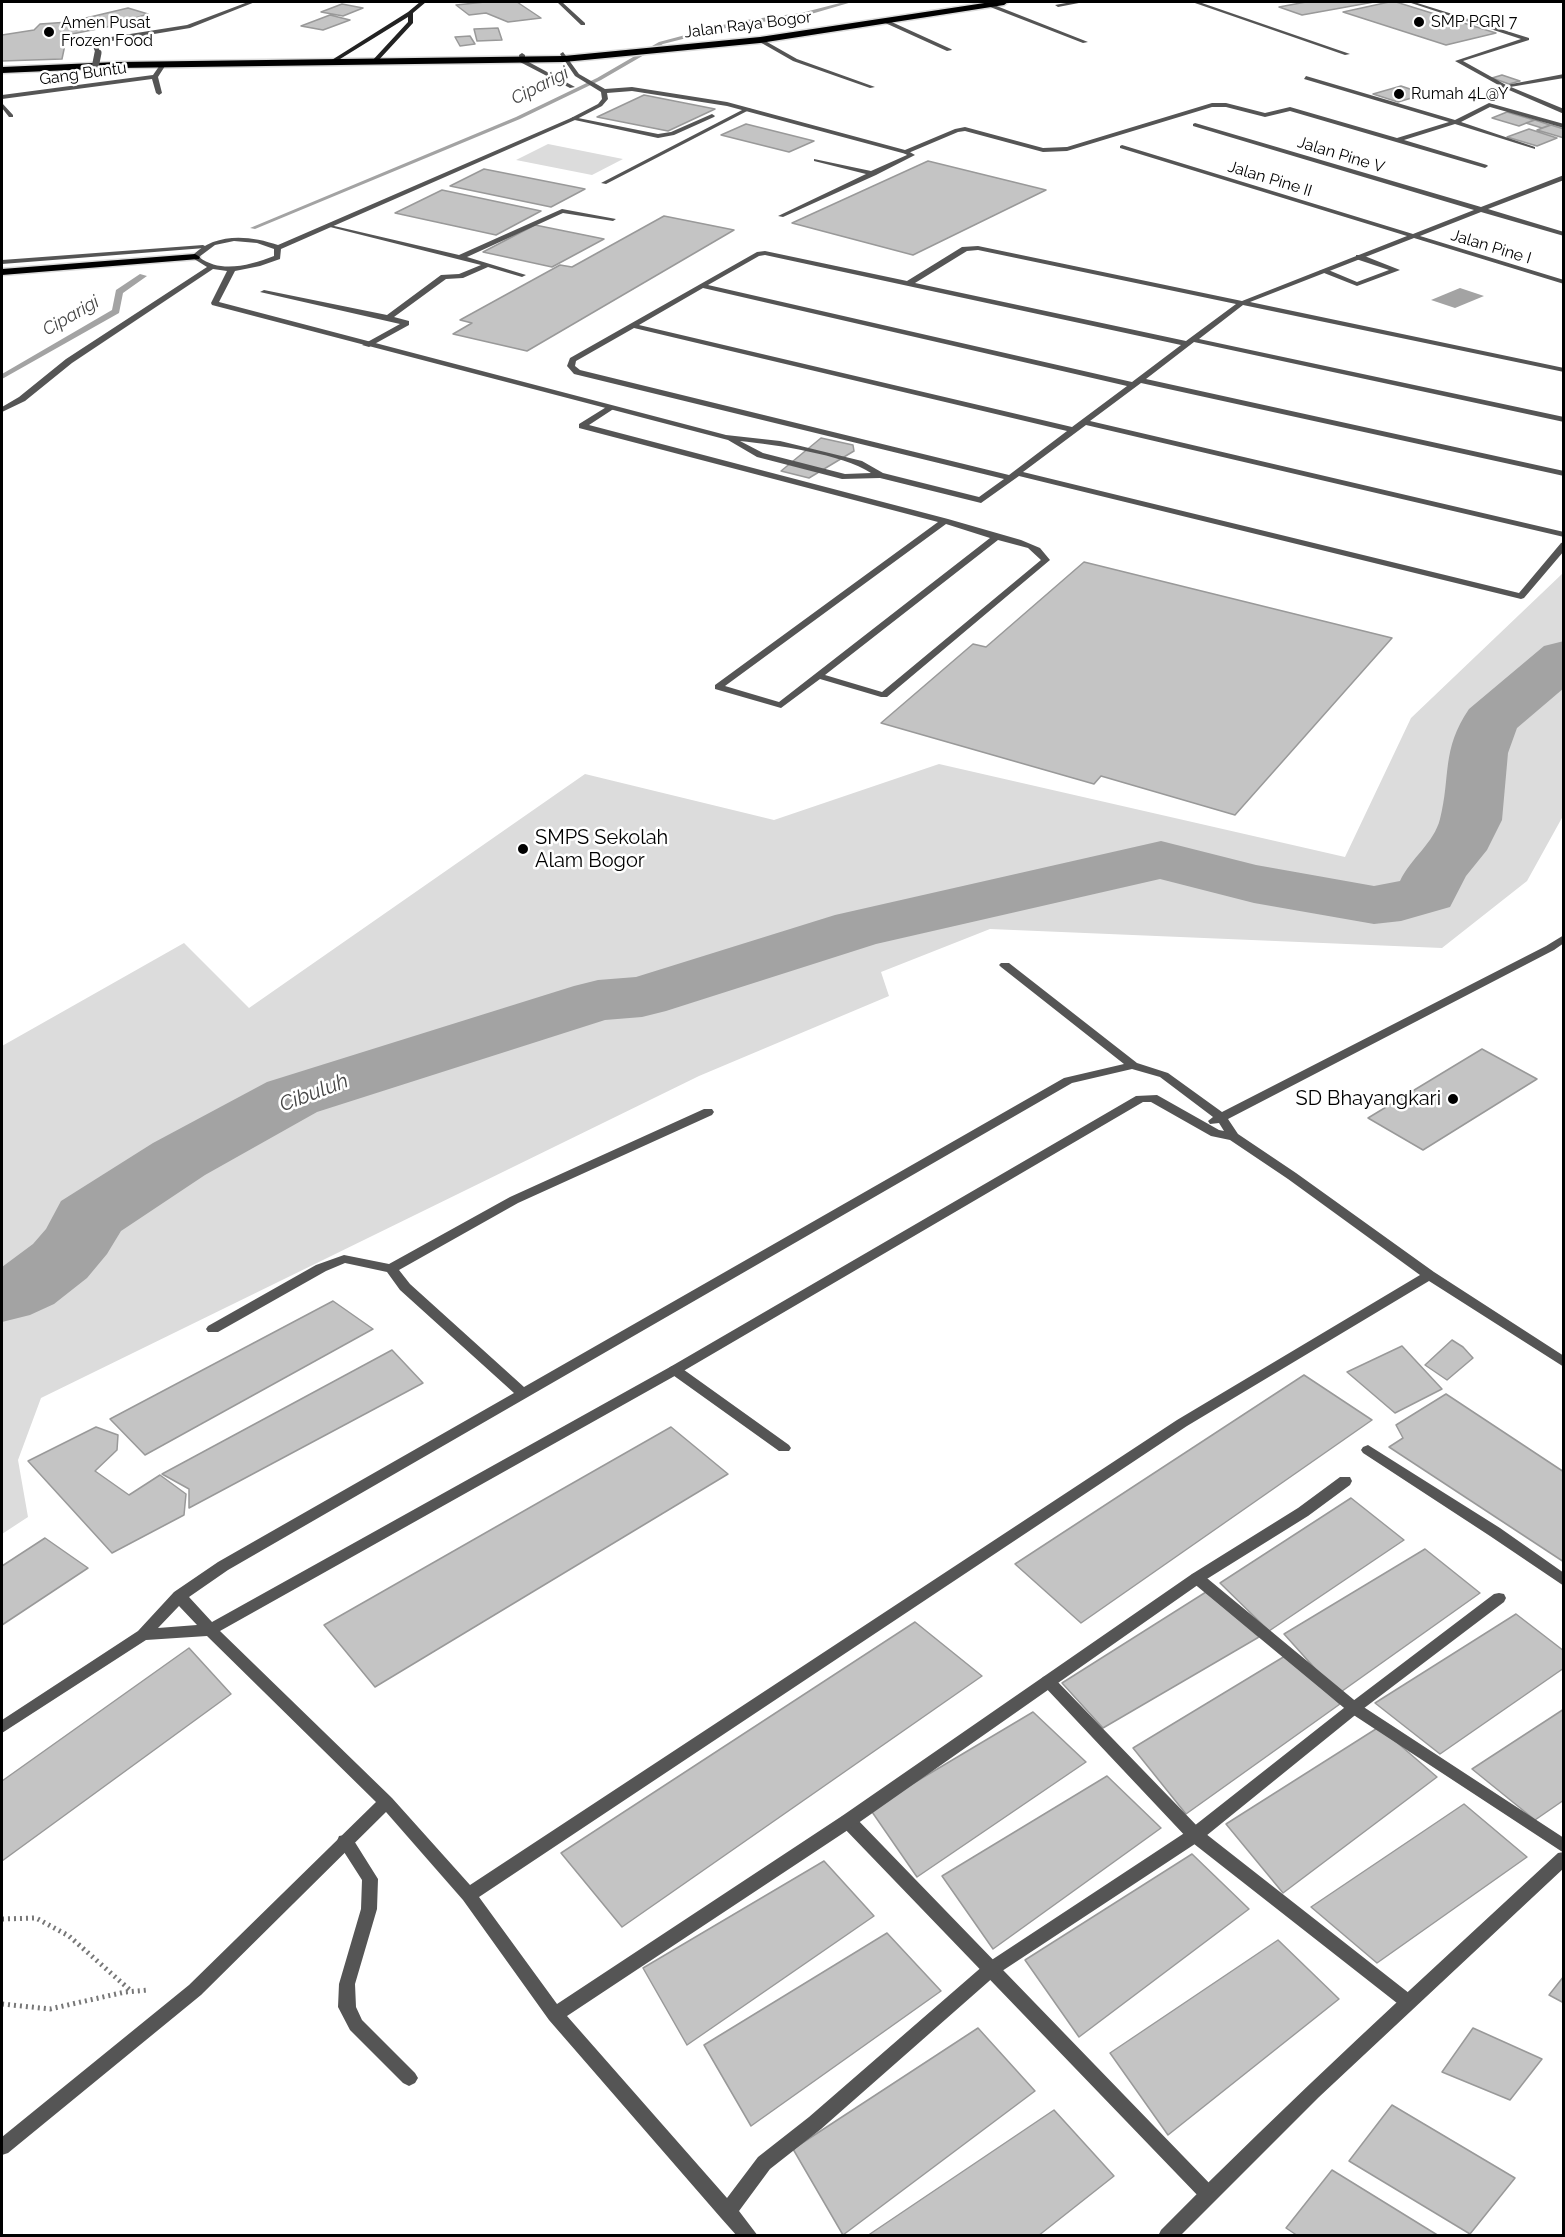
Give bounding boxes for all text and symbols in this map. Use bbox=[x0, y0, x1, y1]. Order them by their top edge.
street label: Jalan Raya Bogor bbox=[683, 8, 813, 42]
place label: SMP PGRI 7 bbox=[1431, 12, 1517, 32]
place label: Amen Pusat Frozen Food bbox=[61, 13, 153, 51]
marker: SMP PGRI 7 bbox=[1412, 15, 1426, 29]
marker: Amen Pusat Frozen Food bbox=[42, 25, 56, 39]
street label: Gang Buntu bbox=[38, 58, 128, 90]
water label: Ciparigi bbox=[508, 62, 572, 110]
place label: Rumah 4L@Y bbox=[1411, 84, 1508, 104]
marker: Rumah 4L@Y bbox=[1392, 87, 1406, 101]
street label: Jalan Pine V bbox=[1295, 133, 1387, 177]
street label: Jalan Pine II bbox=[1226, 157, 1314, 201]
street label: Jalan Pine I bbox=[1449, 226, 1533, 268]
water label: Ciparigi bbox=[39, 291, 103, 341]
place label: SMPS Sekolah Alam Bogor bbox=[535, 826, 668, 873]
marker: SMPS Sekolah Alam Bogor bbox=[516, 842, 530, 856]
water label: Cibuluh bbox=[276, 1068, 352, 1118]
place label: SD Bhayangkari bbox=[1296, 1087, 1441, 1111]
marker: SD Bhayangkari bbox=[1446, 1092, 1460, 1106]

